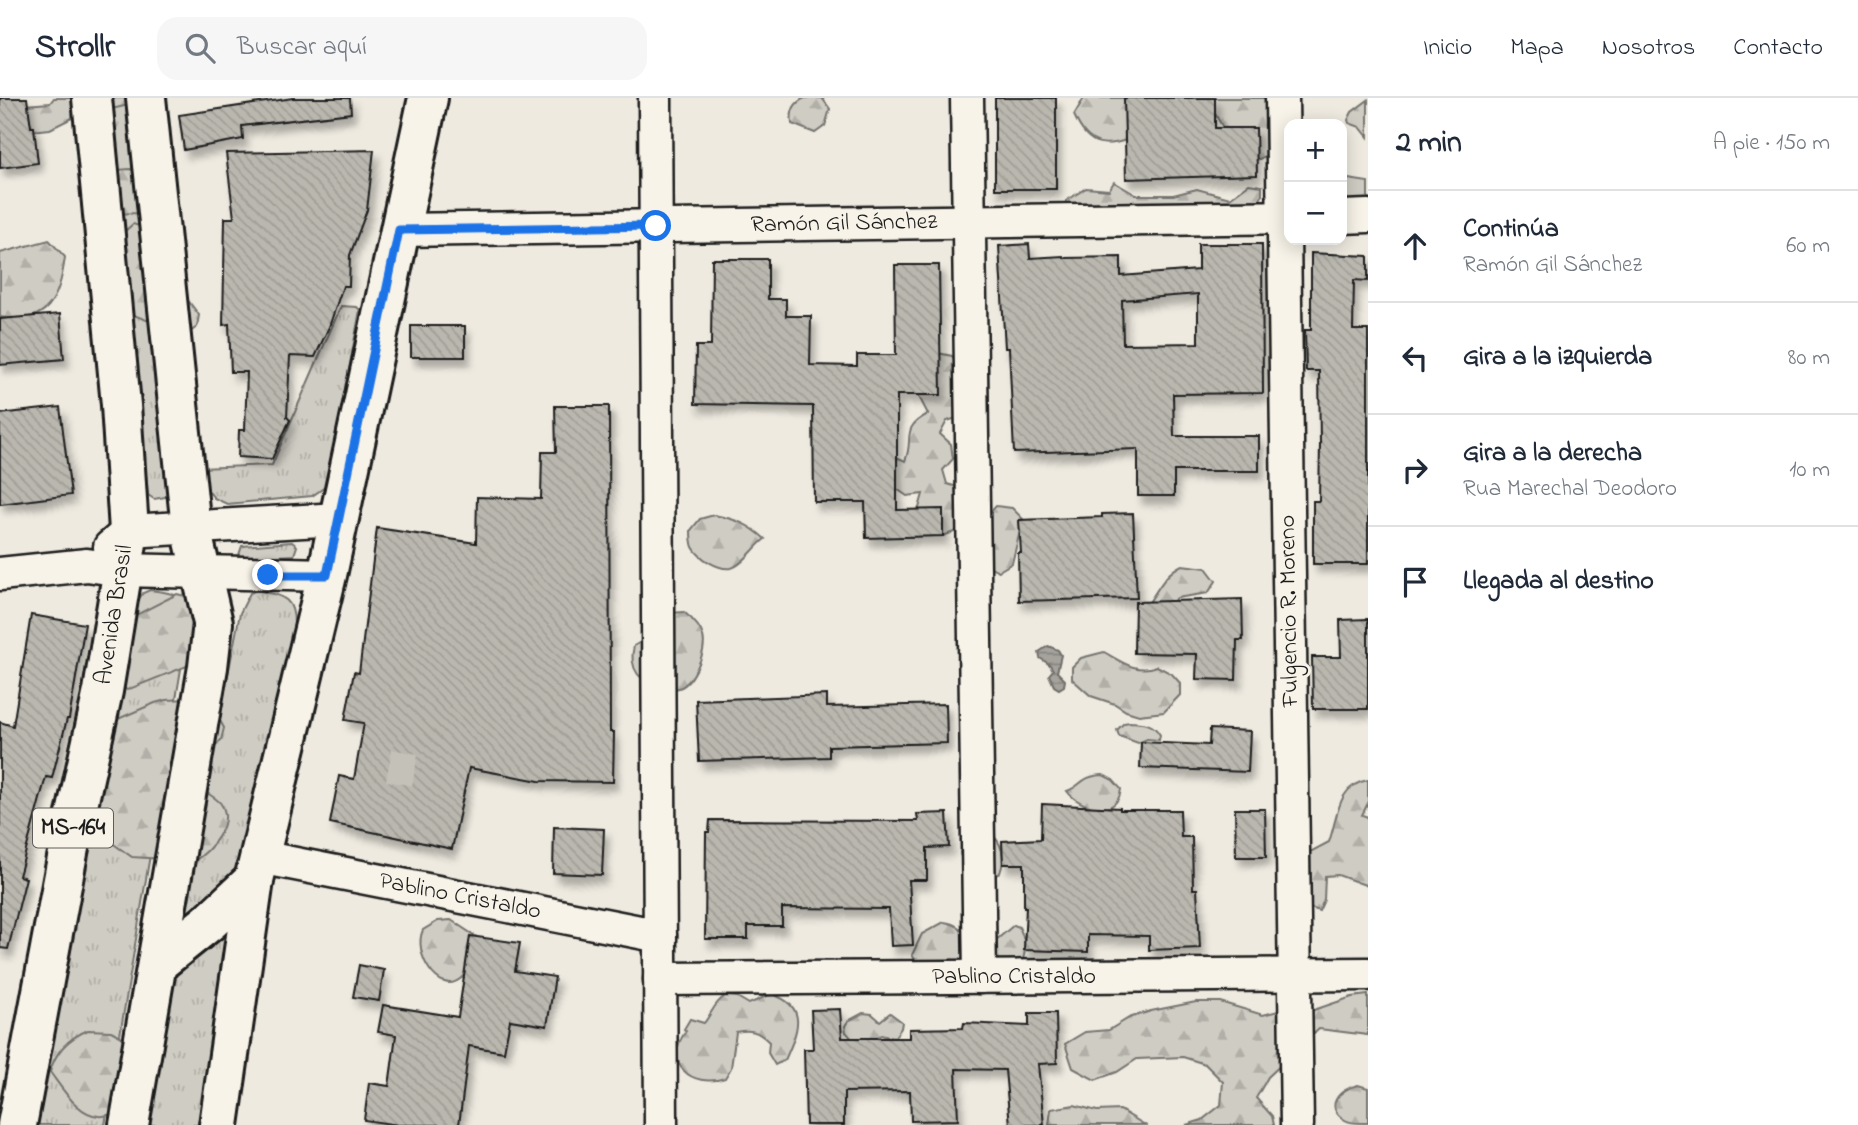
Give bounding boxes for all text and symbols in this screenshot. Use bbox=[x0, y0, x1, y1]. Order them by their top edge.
search box bbox=[157, 17, 647, 80]
text: Strollr bbox=[35, 24, 115, 72]
icon: search bbox=[181, 29, 219, 67]
text: Buscar aquí bbox=[237, 29, 367, 67]
text: Inicio bbox=[1423, 31, 1472, 66]
text: Mapa bbox=[1510, 31, 1564, 66]
text: Nosotros bbox=[1602, 31, 1695, 66]
text: Contacto bbox=[1733, 31, 1823, 66]
map controls bbox=[1284, 119, 1347, 245]
button: + bbox=[1284, 119, 1347, 182]
text: 2 min bbox=[1396, 122, 1462, 166]
text: A pie · 150 m bbox=[1713, 127, 1830, 160]
button: − bbox=[1284, 182, 1347, 245]
street label: Ramón Gil Sánchez bbox=[750, 205, 939, 243]
route start bbox=[640, 210, 671, 241]
text: Continúa bbox=[1463, 211, 1559, 249]
icon: ahead bbox=[1396, 227, 1434, 265]
text: 60 m bbox=[1786, 230, 1830, 263]
text: Ramón Gil Sánchez bbox=[1463, 249, 1642, 282]
icon: left bbox=[1396, 339, 1434, 377]
text: Gira a la izquierda bbox=[1463, 339, 1652, 377]
text: 80 m bbox=[1788, 342, 1830, 375]
text: Gira a la derecha bbox=[1463, 435, 1642, 473]
icon: right bbox=[1396, 451, 1434, 489]
text: 10 m bbox=[1789, 454, 1830, 487]
text: Rua Marechal Deodoro bbox=[1463, 473, 1677, 506]
street label: Fulgencio R. Moreno bbox=[1271, 515, 1309, 708]
street label: Avenida Brasil bbox=[87, 543, 143, 687]
route end bbox=[252, 559, 283, 590]
icon: arrive bbox=[1396, 563, 1434, 601]
text: Llegada al destino bbox=[1463, 563, 1654, 601]
road number: MS-164 bbox=[33, 808, 113, 848]
street label: Pablino Cristaldo bbox=[376, 864, 544, 930]
street label: Pablino Cristaldo bbox=[932, 960, 1096, 995]

